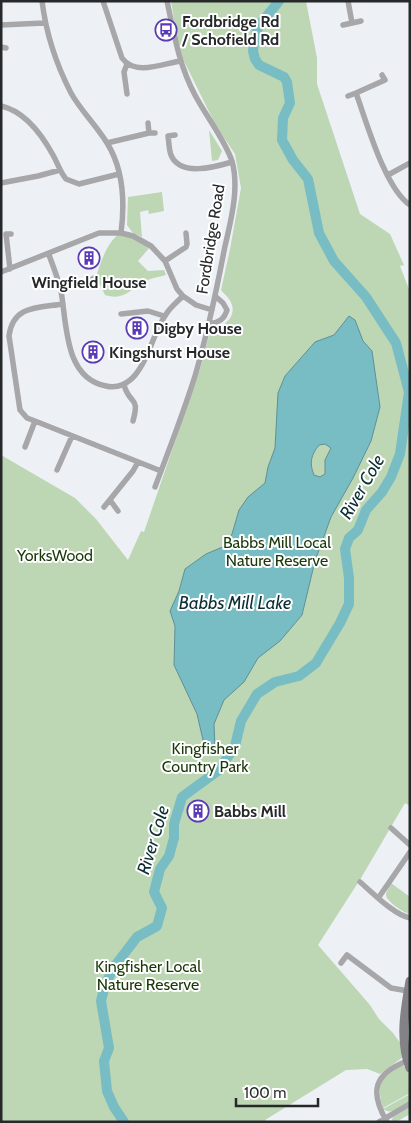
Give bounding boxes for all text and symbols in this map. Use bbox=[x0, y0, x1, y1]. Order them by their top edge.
place label: Fordbridge Rd / Schofield Rd bbox=[181, 12, 279, 49]
bus stop icon: Fordbridge Rd / Schofield Rd bbox=[154, 18, 178, 42]
street label: Fordbridge Road bbox=[192, 183, 229, 295]
building icon: Wingfield House bbox=[77, 246, 101, 270]
place label: Wingfield House bbox=[31, 273, 147, 292]
building icon: Digby House bbox=[125, 316, 149, 340]
place label: Digby House bbox=[153, 319, 242, 338]
building icon: Kingshurst House bbox=[81, 340, 105, 364]
place label: Kingshurst House bbox=[109, 343, 230, 362]
water label: River Cole bbox=[335, 451, 389, 523]
park label: Babbs Mill Local Nature Reserve bbox=[223, 533, 331, 570]
park label: YorksWood bbox=[16, 546, 93, 565]
water label: Babbs Mill Lake bbox=[179, 592, 291, 614]
park label: Kingfisher Country Park bbox=[162, 739, 249, 776]
building icon: Babbs Mill bbox=[186, 799, 210, 823]
place label: Babbs Mill bbox=[214, 802, 286, 821]
water label: River Cole bbox=[132, 803, 174, 877]
park label: Kingfisher Local Nature Reserve bbox=[95, 957, 201, 994]
scale bar bbox=[236, 1076, 318, 1108]
text: 100 m bbox=[244, 1084, 286, 1102]

